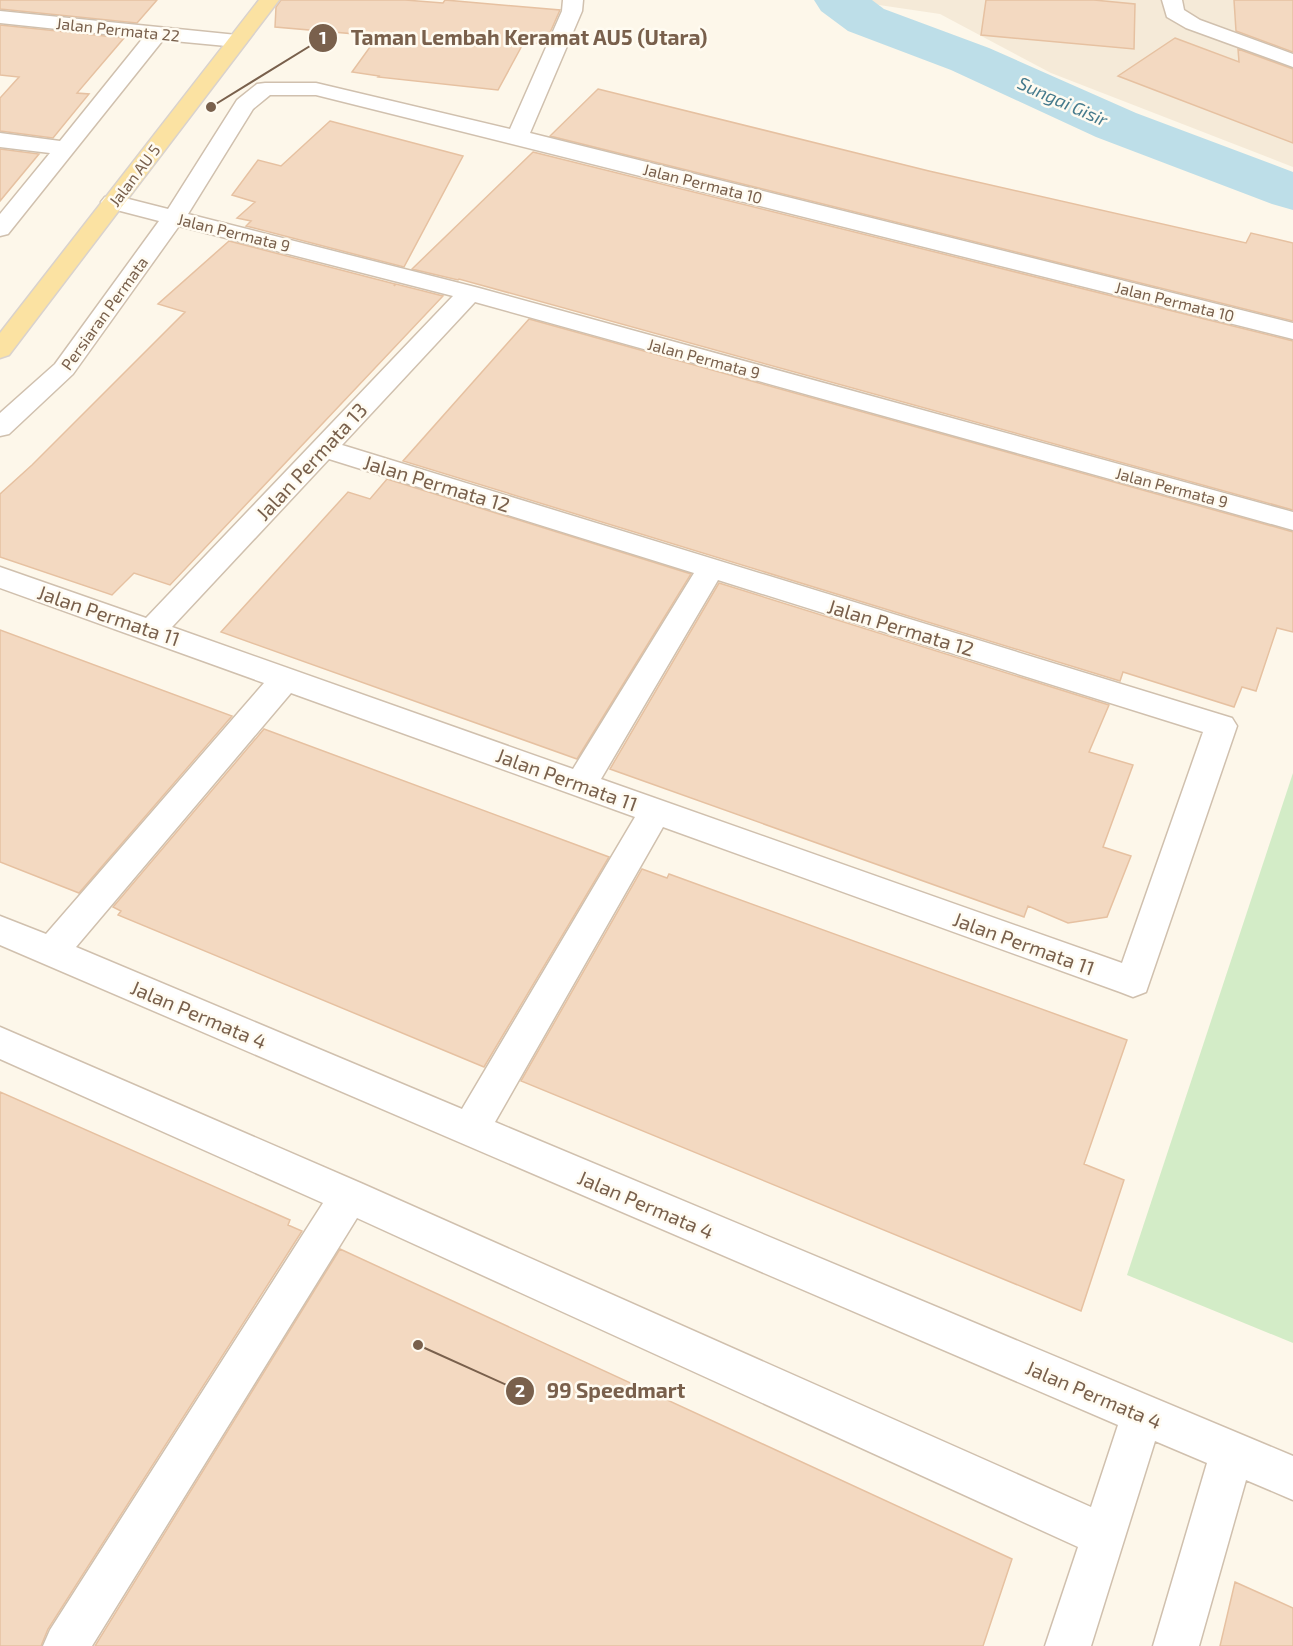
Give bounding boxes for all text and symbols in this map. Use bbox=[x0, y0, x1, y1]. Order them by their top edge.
street label: Jalan Permata 22 bbox=[55, 13, 181, 45]
callout: Taman Lembah Keramat AU5 (Utara) bbox=[308, 18, 719, 57]
text: Taman Lembah Keramat AU5 (Utara) bbox=[351, 24, 707, 49]
text: 1 bbox=[319, 26, 327, 48]
water label: Sungai Gisir bbox=[1015, 71, 1112, 131]
street label: Jalan AU 5 bbox=[104, 140, 164, 210]
street label: Jalan Permata 10 bbox=[641, 159, 765, 207]
street label: Jalan Permata 9 bbox=[176, 209, 292, 255]
street label: Persiaran Permata bbox=[57, 253, 151, 373]
street label: Jalan Permata 10 bbox=[1113, 277, 1237, 325]
street label: Jalan Permata 9 bbox=[646, 334, 762, 382]
street label: Jalan Permata 13 bbox=[250, 397, 372, 525]
street label: Jalan Permata 12 bbox=[361, 449, 513, 517]
street label: Jalan Permata 9 bbox=[1114, 463, 1230, 511]
street label: Jalan Permata 11 bbox=[35, 579, 183, 651]
street label: Jalan Permata 12 bbox=[825, 593, 977, 661]
street label: Jalan Permata 11 bbox=[493, 742, 641, 816]
street label: Jalan Permata 11 bbox=[950, 906, 1098, 980]
street label: Jalan Permata 4 bbox=[128, 975, 270, 1053]
street label: Jalan Permata 4 bbox=[575, 1165, 717, 1243]
street label: Jalan Permata 4 bbox=[1023, 1355, 1165, 1433]
callout: 99 Speedmart bbox=[505, 1371, 697, 1410]
text: 99 Speedmart bbox=[547, 1377, 686, 1402]
text: 2 bbox=[515, 1379, 525, 1401]

